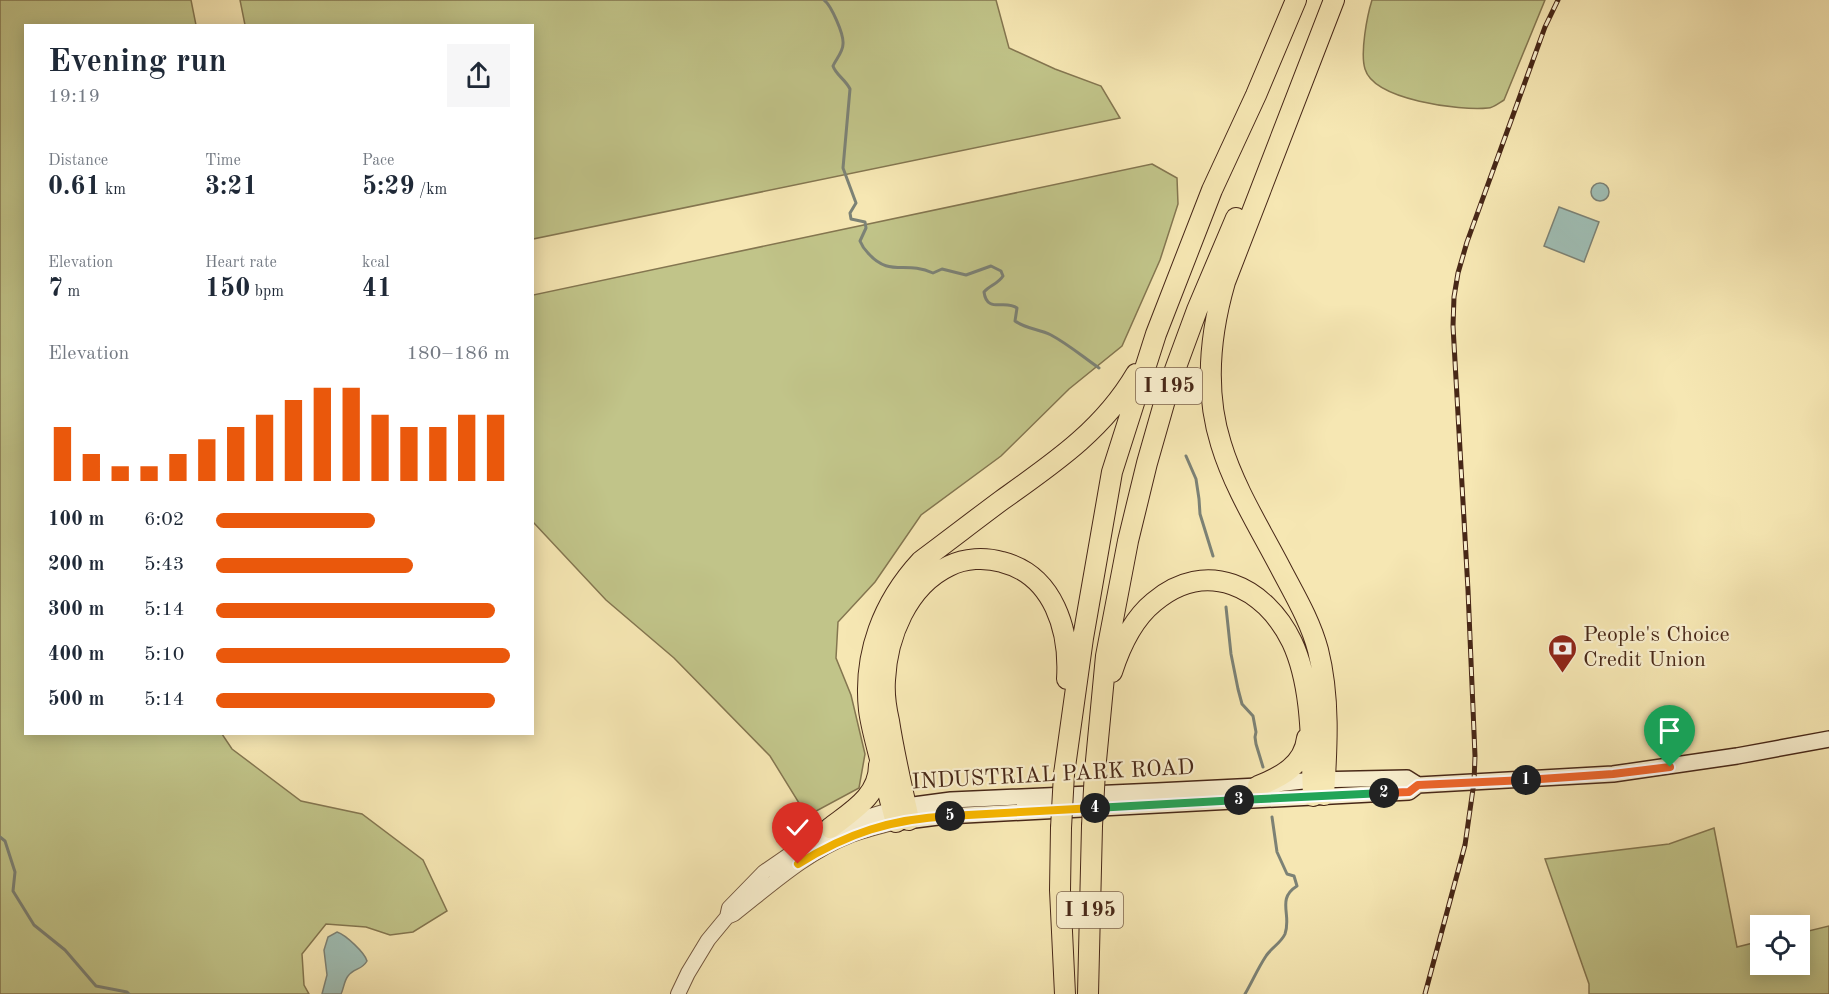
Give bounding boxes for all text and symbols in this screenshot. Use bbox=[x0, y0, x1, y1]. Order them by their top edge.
button: share bbox=[447, 44, 510, 107]
text: Evening run bbox=[48, 46, 227, 79]
text: 19:19 bbox=[48, 87, 100, 107]
text: Distance bbox=[48, 153, 108, 169]
text: Time bbox=[205, 153, 241, 169]
text: Pace bbox=[362, 153, 394, 169]
text: 0.61 bbox=[48, 174, 101, 200]
text: 3:21 bbox=[205, 174, 258, 200]
text: 5:29 bbox=[362, 174, 415, 200]
text: km bbox=[101, 182, 126, 198]
text: /km bbox=[415, 182, 447, 198]
text: Elevation bbox=[48, 255, 113, 271]
text: Heart rate bbox=[205, 255, 277, 271]
text: kcal bbox=[362, 255, 390, 271]
text: 7 bbox=[48, 276, 63, 302]
text: 150 bbox=[205, 276, 250, 302]
text: 41 bbox=[362, 276, 392, 302]
text: m bbox=[63, 284, 80, 300]
text: bpm bbox=[250, 284, 284, 300]
text: Elevation bbox=[48, 344, 129, 364]
text: 180–186 m bbox=[407, 344, 510, 364]
road number: I 195 bbox=[1136, 368, 1202, 404]
text: 100 m bbox=[48, 510, 104, 530]
text: 6:02 bbox=[144, 510, 184, 530]
text: 200 m bbox=[48, 555, 104, 575]
text: 5:43 bbox=[144, 555, 184, 575]
text: 300 m bbox=[48, 600, 104, 620]
text: 5:14 bbox=[144, 600, 184, 620]
place label: People's Choice Credit Union bbox=[1583, 624, 1730, 671]
bank icon: People's Choice Credit Union bbox=[1546, 632, 1578, 674]
text: 400 m bbox=[48, 645, 104, 665]
text: 5:10 bbox=[144, 645, 184, 665]
text: 500 m bbox=[48, 690, 104, 710]
text: 5:14 bbox=[144, 690, 184, 710]
pin bbox=[1644, 705, 1695, 767]
icon: arrive bbox=[1653, 714, 1686, 747]
street label: INDUSTRIAL PARK ROAD bbox=[911, 757, 1195, 793]
pin: 1 bbox=[1511, 765, 1541, 795]
text: 1 bbox=[1521, 772, 1531, 788]
pin: 2 bbox=[1369, 778, 1399, 808]
pin: 3 bbox=[1224, 785, 1254, 815]
text: 2 bbox=[1379, 785, 1389, 801]
text: 3 bbox=[1234, 792, 1244, 808]
pin: 4 bbox=[1080, 793, 1110, 823]
text: 4 bbox=[1090, 800, 1100, 816]
pin: 5 bbox=[935, 801, 965, 831]
pin bbox=[772, 802, 823, 864]
text: 5 bbox=[945, 808, 955, 824]
icon: check bbox=[781, 811, 814, 844]
road number: I 195 bbox=[1057, 892, 1123, 928]
map controls bbox=[1750, 915, 1810, 975]
button: locate bbox=[1750, 915, 1810, 975]

